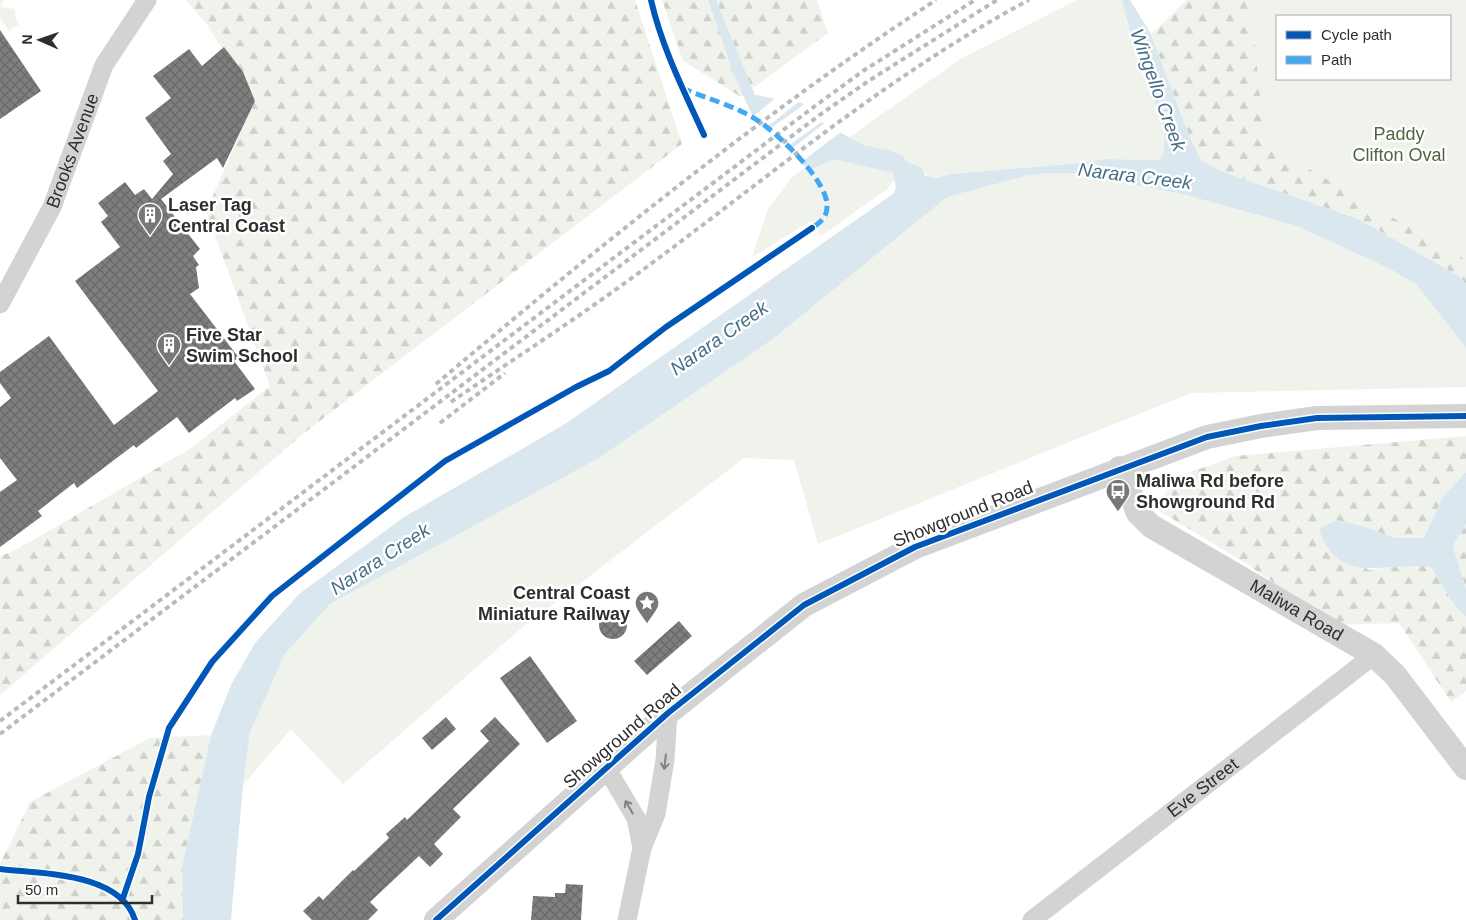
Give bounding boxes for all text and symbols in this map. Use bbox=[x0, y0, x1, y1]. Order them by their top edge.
north arrow bbox=[15, 15, 65, 65]
legend bbox=[1276, 15, 1451, 80]
water label: Wingello Creek bbox=[1126, 26, 1190, 155]
text: Cycle path bbox=[1321, 26, 1392, 43]
text: N bbox=[19, 34, 35, 45]
text: Path bbox=[1321, 51, 1352, 68]
street label: Brooks Avenue bbox=[42, 91, 103, 211]
park label: Paddy Clifton Oval bbox=[1352, 124, 1446, 165]
water label: Narara Creek bbox=[1077, 159, 1194, 194]
place label: Laser Tag Central Coast bbox=[168, 195, 285, 236]
building icon: Laser Tag Central Coast bbox=[137, 202, 163, 236]
water label: Narara Creek bbox=[666, 296, 773, 379]
place label: Five Star Swim School bbox=[186, 325, 298, 366]
building icon: Five Star Swim School bbox=[156, 332, 182, 366]
place label: Maliwa Rd before Showground Rd bbox=[1136, 471, 1284, 512]
street label: Showground Road bbox=[890, 477, 1036, 551]
bus stop icon: Maliwa Rd before Showground Rd bbox=[1105, 478, 1131, 512]
water label: Narara Creek bbox=[326, 518, 435, 599]
street label: Maliwa Road bbox=[1246, 575, 1347, 645]
place label: Central Coast Miniature Railway bbox=[478, 583, 630, 624]
place icon: Central Coast Miniature Railway bbox=[634, 590, 660, 624]
street label: Showground Road bbox=[559, 680, 685, 792]
one-way arrow bbox=[660, 753, 670, 769]
street label: Eve Street bbox=[1163, 754, 1242, 821]
one-way arrow bbox=[624, 800, 634, 814]
scale bar bbox=[18, 872, 151, 904]
text: 50 m bbox=[25, 881, 58, 898]

